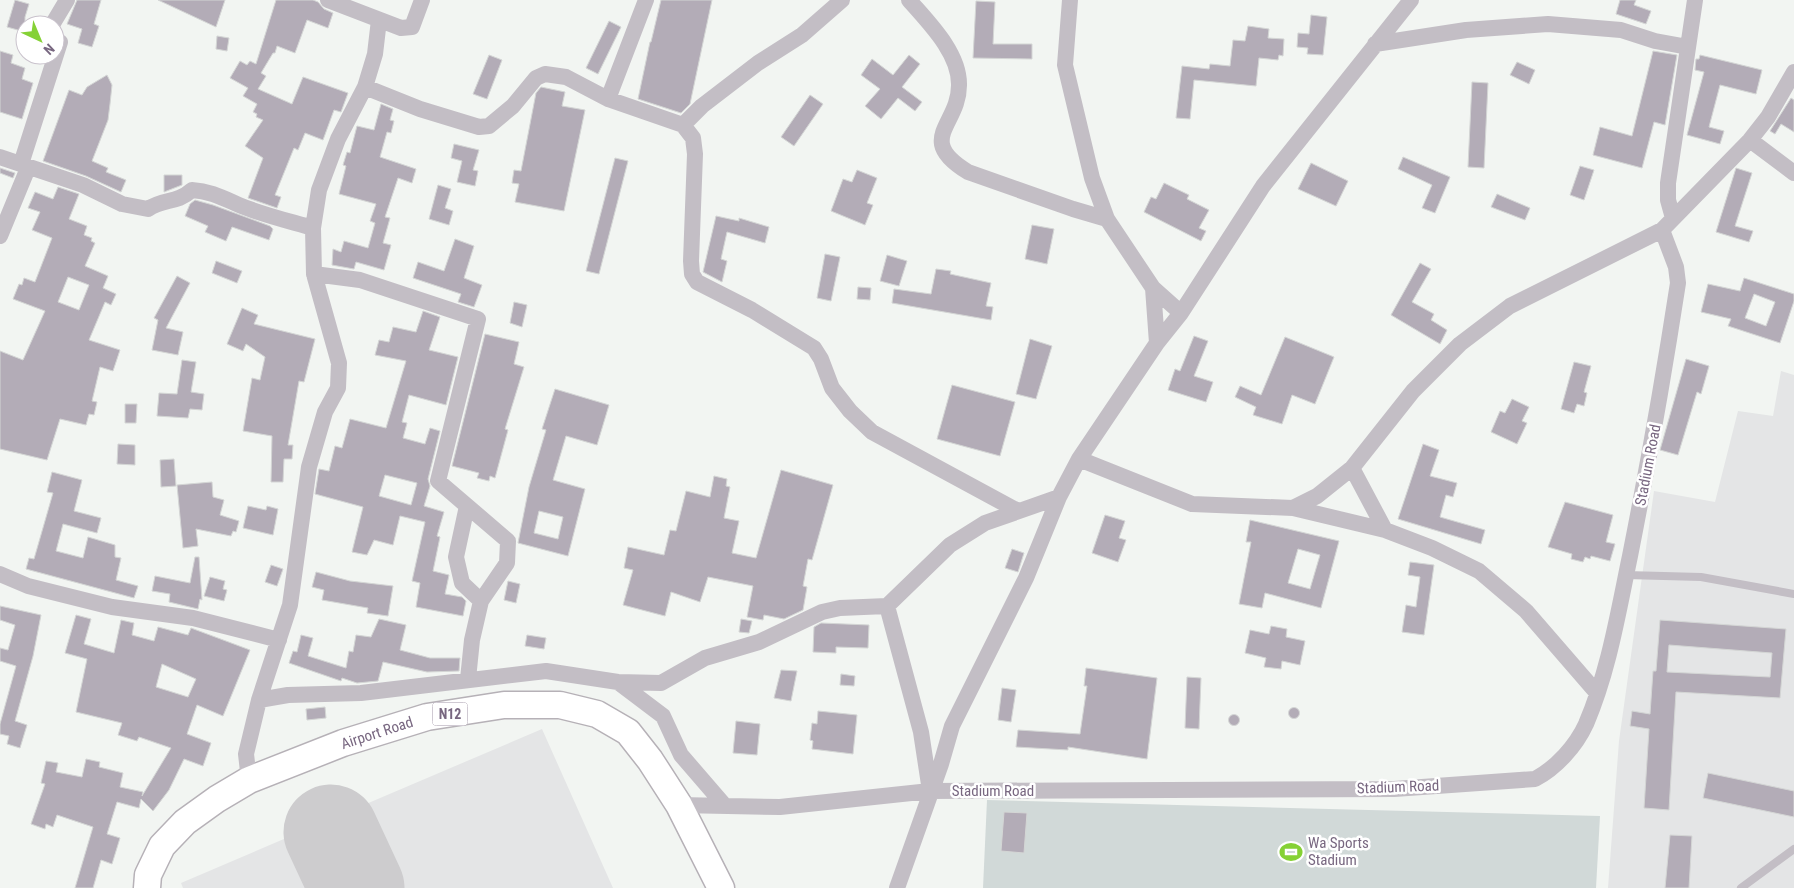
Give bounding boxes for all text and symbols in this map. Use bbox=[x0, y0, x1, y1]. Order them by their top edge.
north arrow bbox=[15, 15, 65, 65]
text: N bbox=[40, 41, 58, 58]
street label: Stadium Road bbox=[1631, 423, 1665, 507]
road number: N12 bbox=[432, 702, 468, 726]
street label: Airport Road bbox=[339, 713, 415, 753]
street label: Stadium Road bbox=[1357, 777, 1439, 797]
street label: Stadium Road bbox=[952, 782, 1034, 800]
place label: Wa Sports Stadium bbox=[1308, 834, 1369, 869]
sports icon: Wa Sports Stadium bbox=[1278, 839, 1304, 865]

